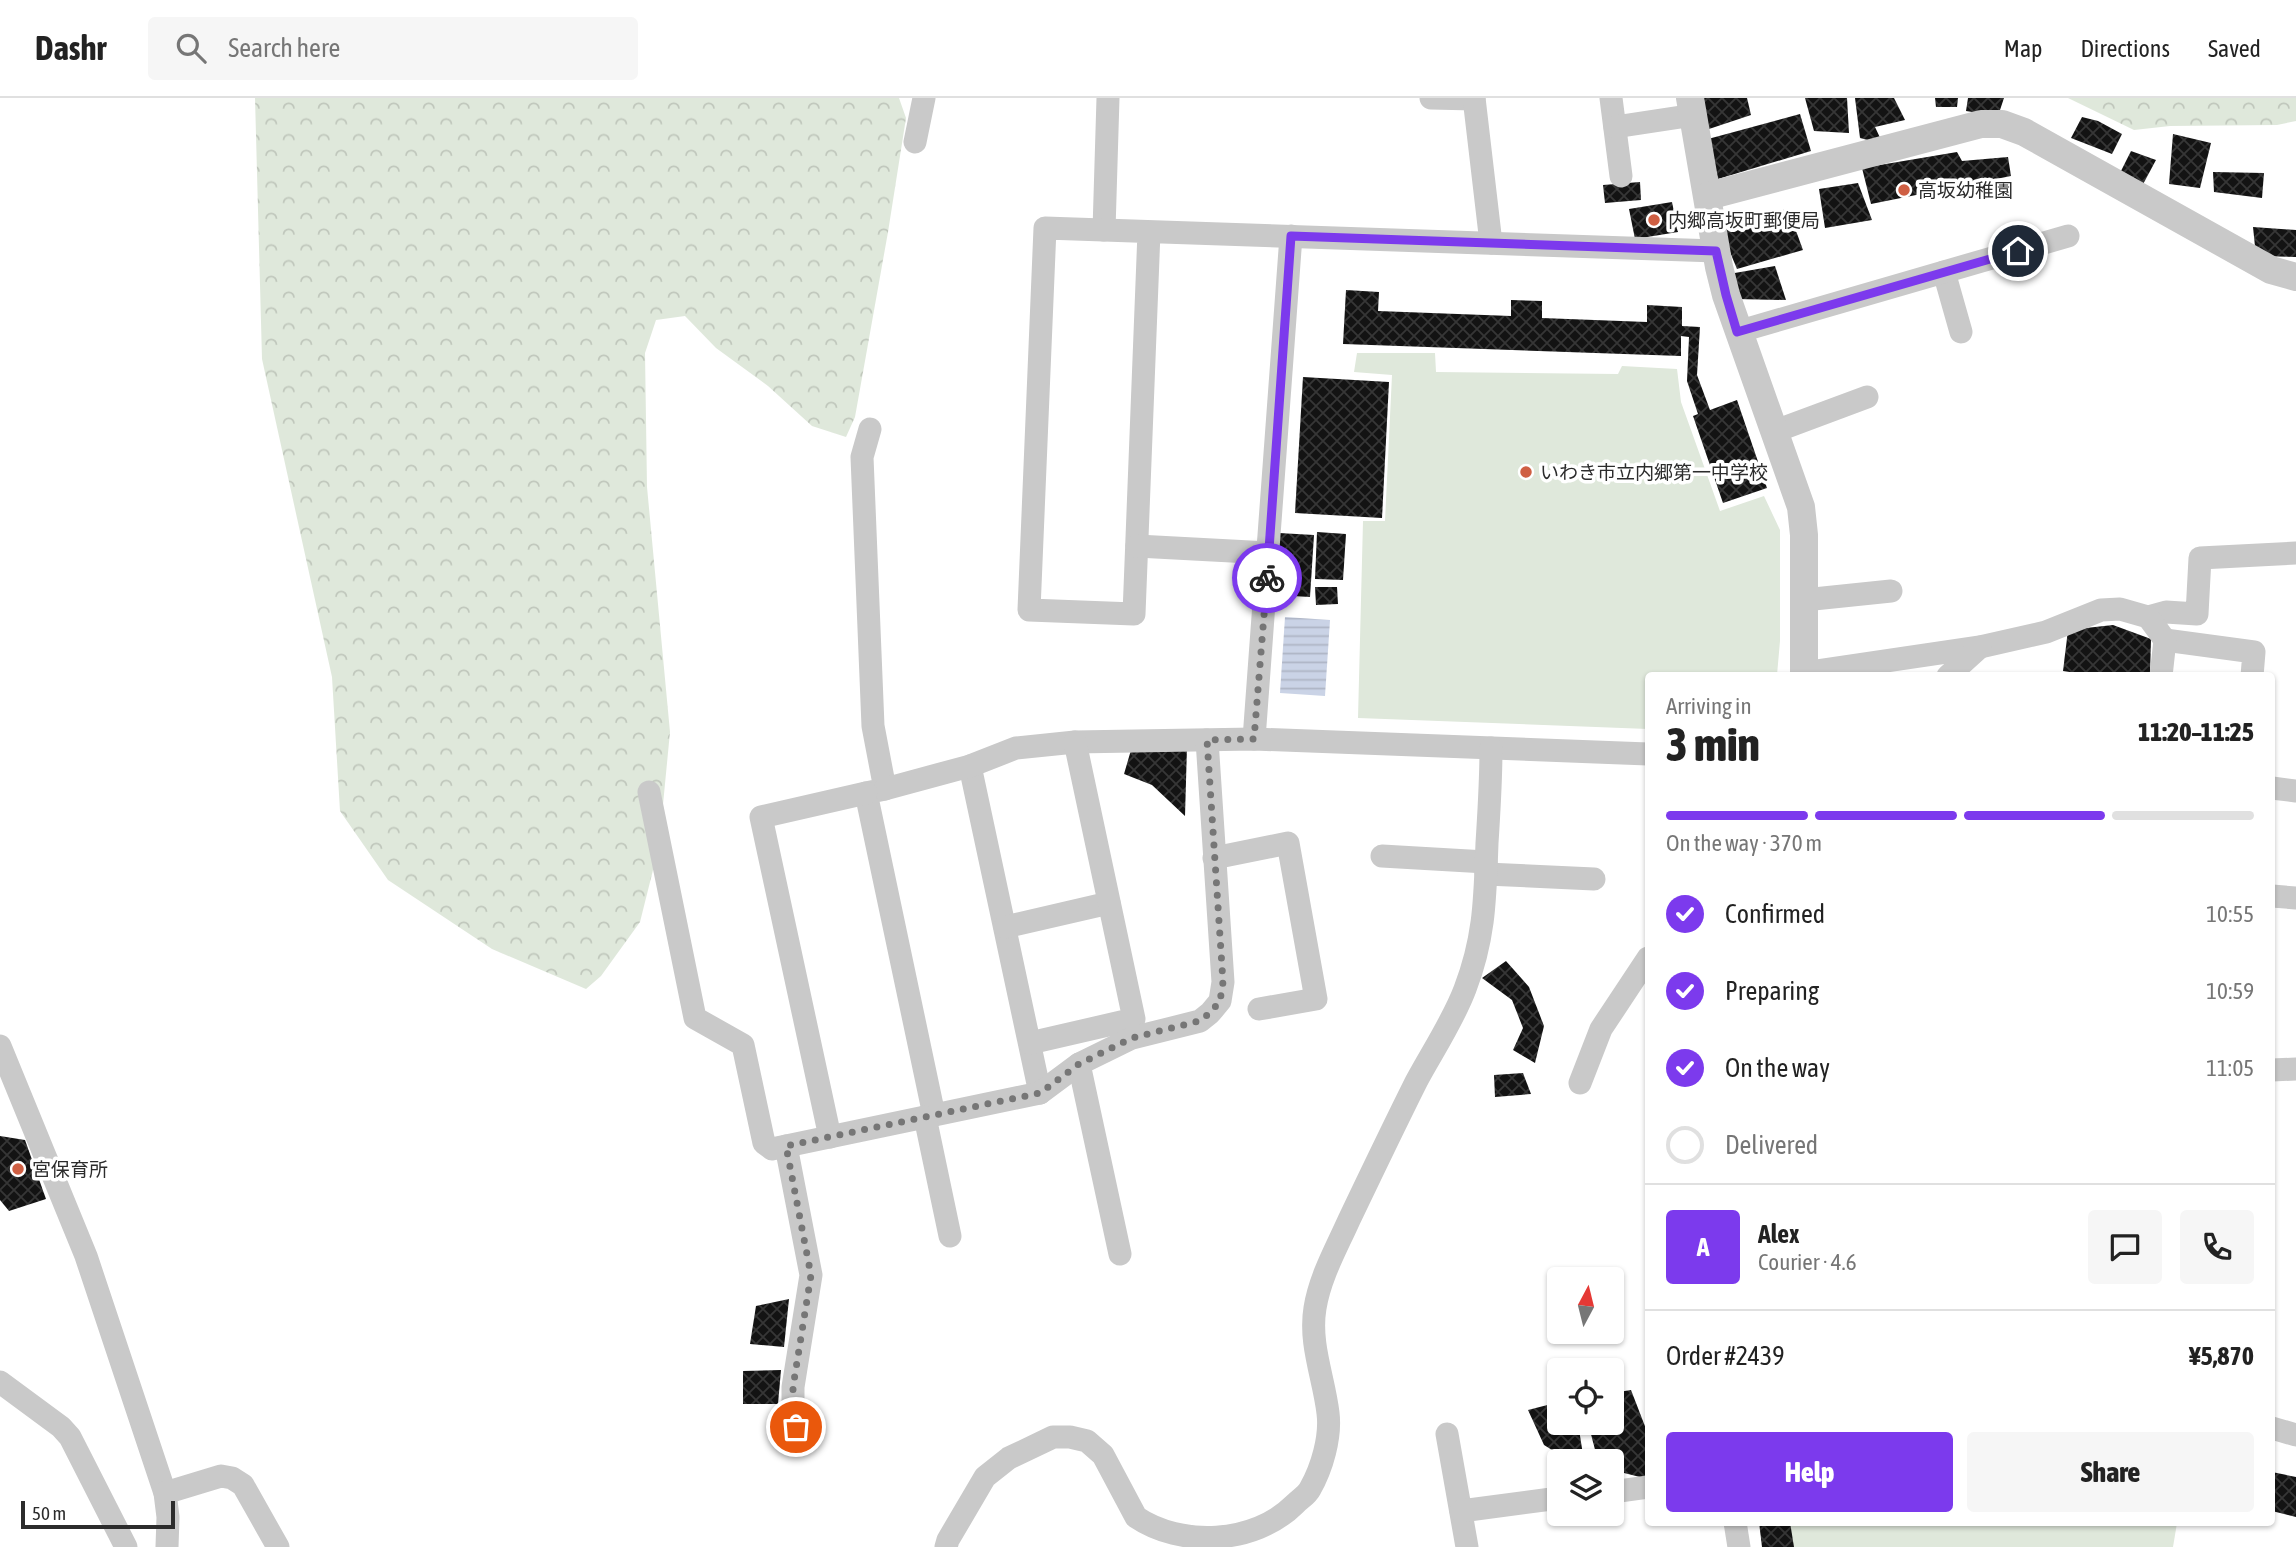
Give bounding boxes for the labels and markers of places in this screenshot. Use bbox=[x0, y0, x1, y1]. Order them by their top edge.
place label: 高坂幼稚園 bbox=[1918, 179, 2013, 201]
marker: 高坂幼稚園 bbox=[1896, 182, 1912, 198]
place label: 内郷高坂町郵便局 bbox=[1668, 209, 1820, 231]
marker: 内郷高坂町郵便局 bbox=[1646, 212, 1662, 228]
pin bbox=[1988, 221, 2048, 281]
place label: いわき市立内郷第一中学校 bbox=[1540, 461, 1768, 483]
marker: いわき市立内郷第一中学校 bbox=[1518, 464, 1534, 480]
place label: 宮保育所 bbox=[32, 1158, 108, 1180]
marker: 宮保育所 bbox=[10, 1161, 26, 1177]
pin bbox=[766, 1397, 826, 1457]

